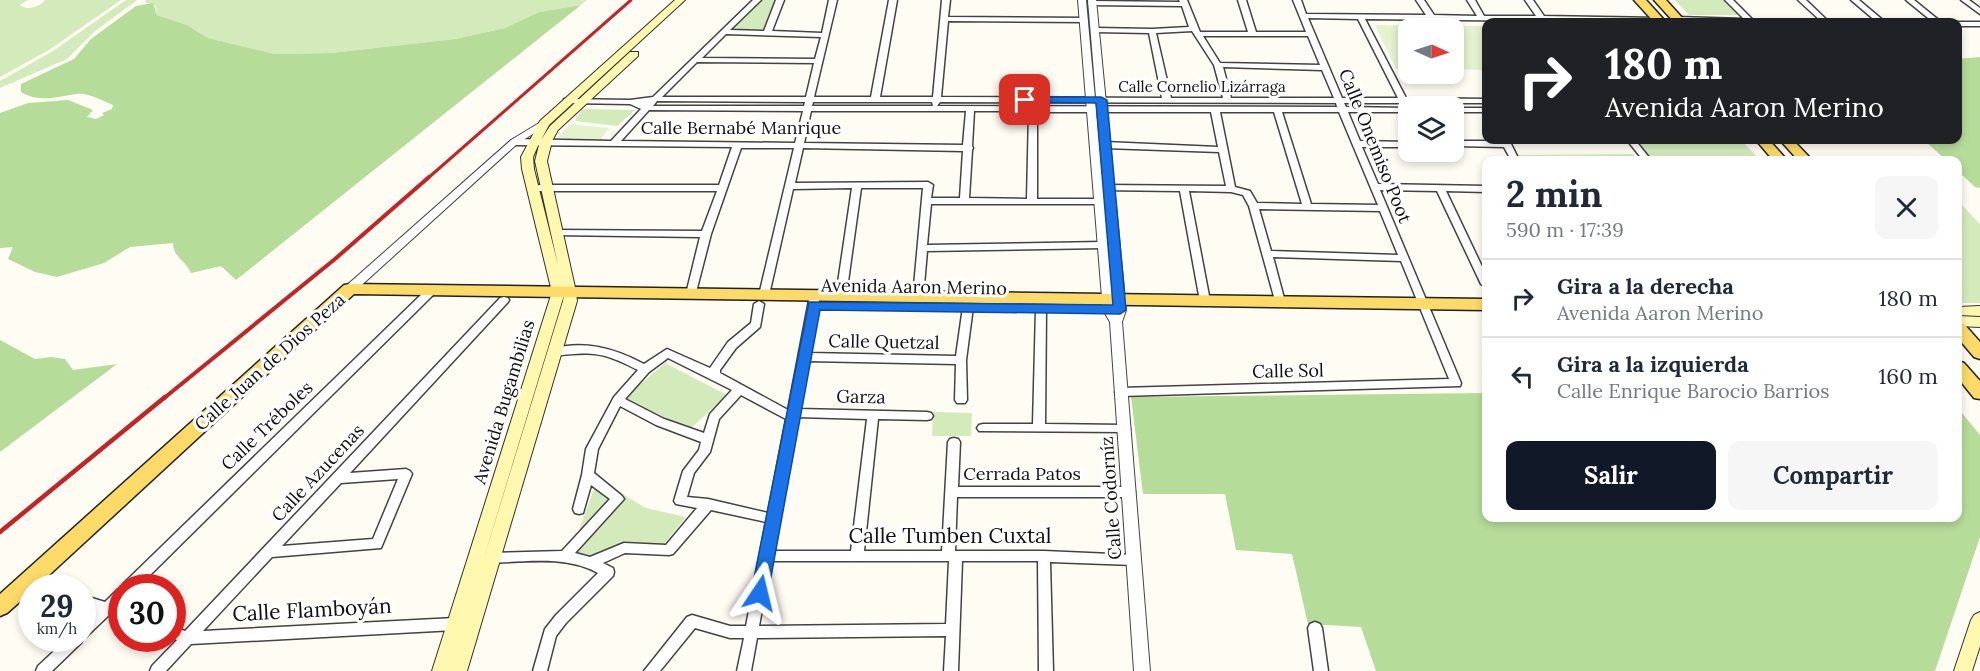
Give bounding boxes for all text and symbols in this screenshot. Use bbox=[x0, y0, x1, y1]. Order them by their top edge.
north arrow bbox=[1398, 18, 1464, 84]
map controls bbox=[1398, 18, 1464, 162]
text: 180 m bbox=[1605, 37, 1722, 91]
icon: right bbox=[1506, 42, 1584, 120]
street label: Calle Onemiso Poot bbox=[1334, 65, 1417, 226]
pin bbox=[999, 74, 1050, 125]
street label: Calle Cornelio Lizárraga bbox=[1118, 77, 1286, 96]
icon: arrive bbox=[1008, 83, 1041, 116]
text: Avenida Aaron Merino bbox=[1605, 90, 1884, 124]
button: layers bbox=[1398, 96, 1464, 162]
street label: Calle Bernabé Manrique bbox=[641, 116, 842, 139]
text: 2 min bbox=[1506, 171, 1603, 217]
button: close bbox=[1875, 176, 1938, 239]
text: 590 m · 17:39 bbox=[1506, 217, 1624, 242]
text: Gira a la derecha bbox=[1557, 272, 1734, 300]
street label: Avenida Aaron Merino bbox=[820, 273, 1007, 300]
icon: right bbox=[1506, 282, 1539, 315]
text: 180 m bbox=[1879, 284, 1938, 312]
street label: Calle Juan de Dios Peza bbox=[190, 288, 350, 435]
text: Avenida Aaron Merino bbox=[1557, 300, 1763, 325]
street label: Avenida Bugambilias bbox=[467, 317, 539, 488]
street label: Calle Quetzal bbox=[828, 329, 940, 354]
text: Gira a la izquierda bbox=[1557, 350, 1749, 378]
street label: Calle Sol bbox=[1252, 358, 1324, 383]
icon: left bbox=[1506, 360, 1539, 393]
text: 160 m bbox=[1878, 362, 1938, 390]
street label: Calle Tréboles bbox=[216, 376, 317, 475]
text: Calle Enrique Barocio Barrios bbox=[1557, 378, 1830, 403]
street label: Garza bbox=[836, 385, 886, 408]
street label: Calle Azucenas bbox=[266, 419, 369, 526]
street label: Calle Codorníz bbox=[1095, 436, 1126, 560]
button: Salir bbox=[1506, 441, 1716, 510]
button: Compartir bbox=[1728, 441, 1938, 510]
street label: Cerrada Patos bbox=[963, 462, 1081, 485]
street label: Calle Tumben Cuxtal bbox=[848, 522, 1052, 549]
position arrow bbox=[728, 561, 792, 625]
speed limit sign: 30 bbox=[108, 574, 186, 652]
text: 29 bbox=[40, 587, 74, 625]
street label: Calle Flamboyán bbox=[232, 592, 393, 627]
text: km/h bbox=[37, 619, 77, 638]

